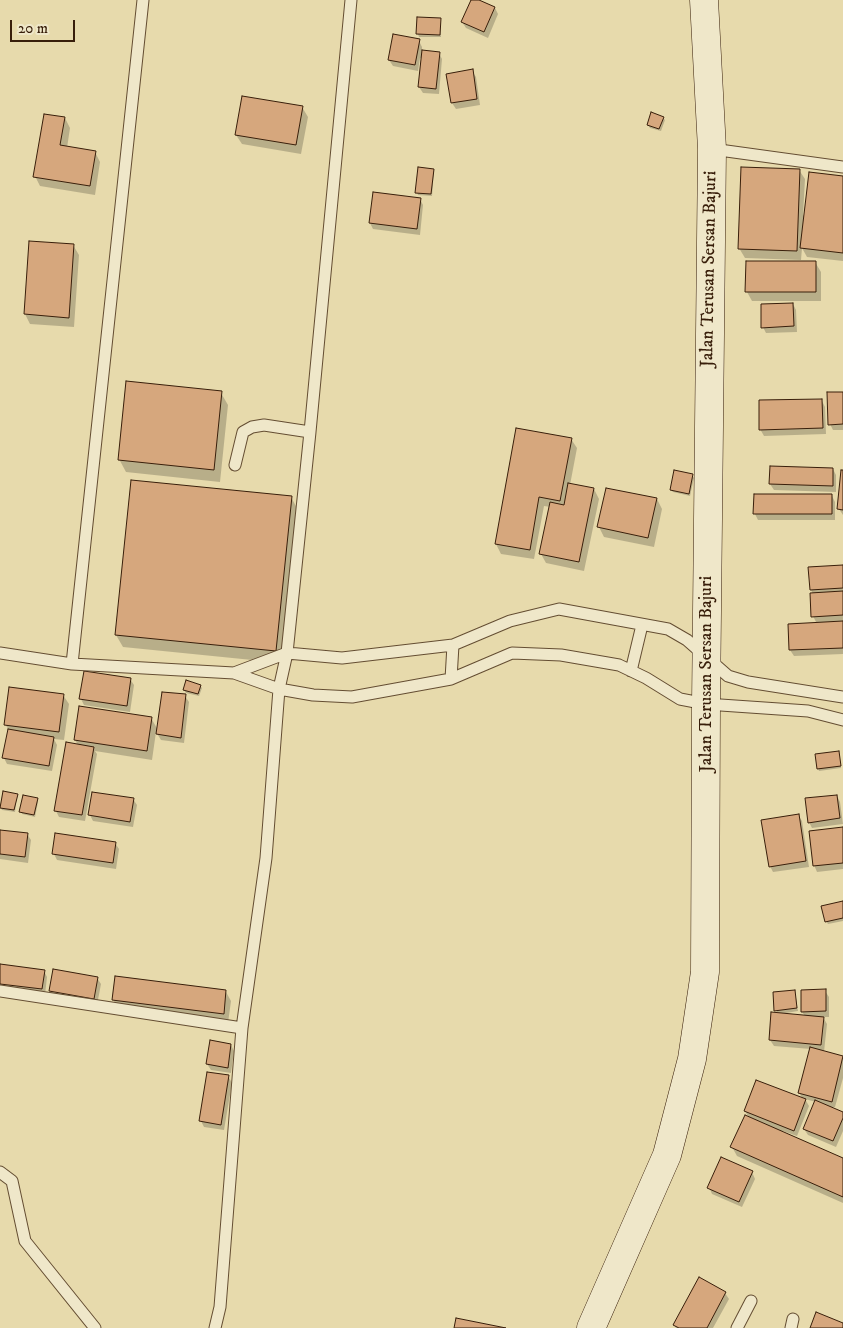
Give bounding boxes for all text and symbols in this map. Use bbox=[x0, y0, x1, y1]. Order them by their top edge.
scale bar bbox=[12, 10, 78, 42]
text: 20 m bbox=[18, 19, 48, 38]
street label: Jalan Terusan Sersan Bajuri bbox=[697, 171, 723, 367]
street label: Jalan Terusan Sersan Bajuri bbox=[696, 576, 718, 772]

